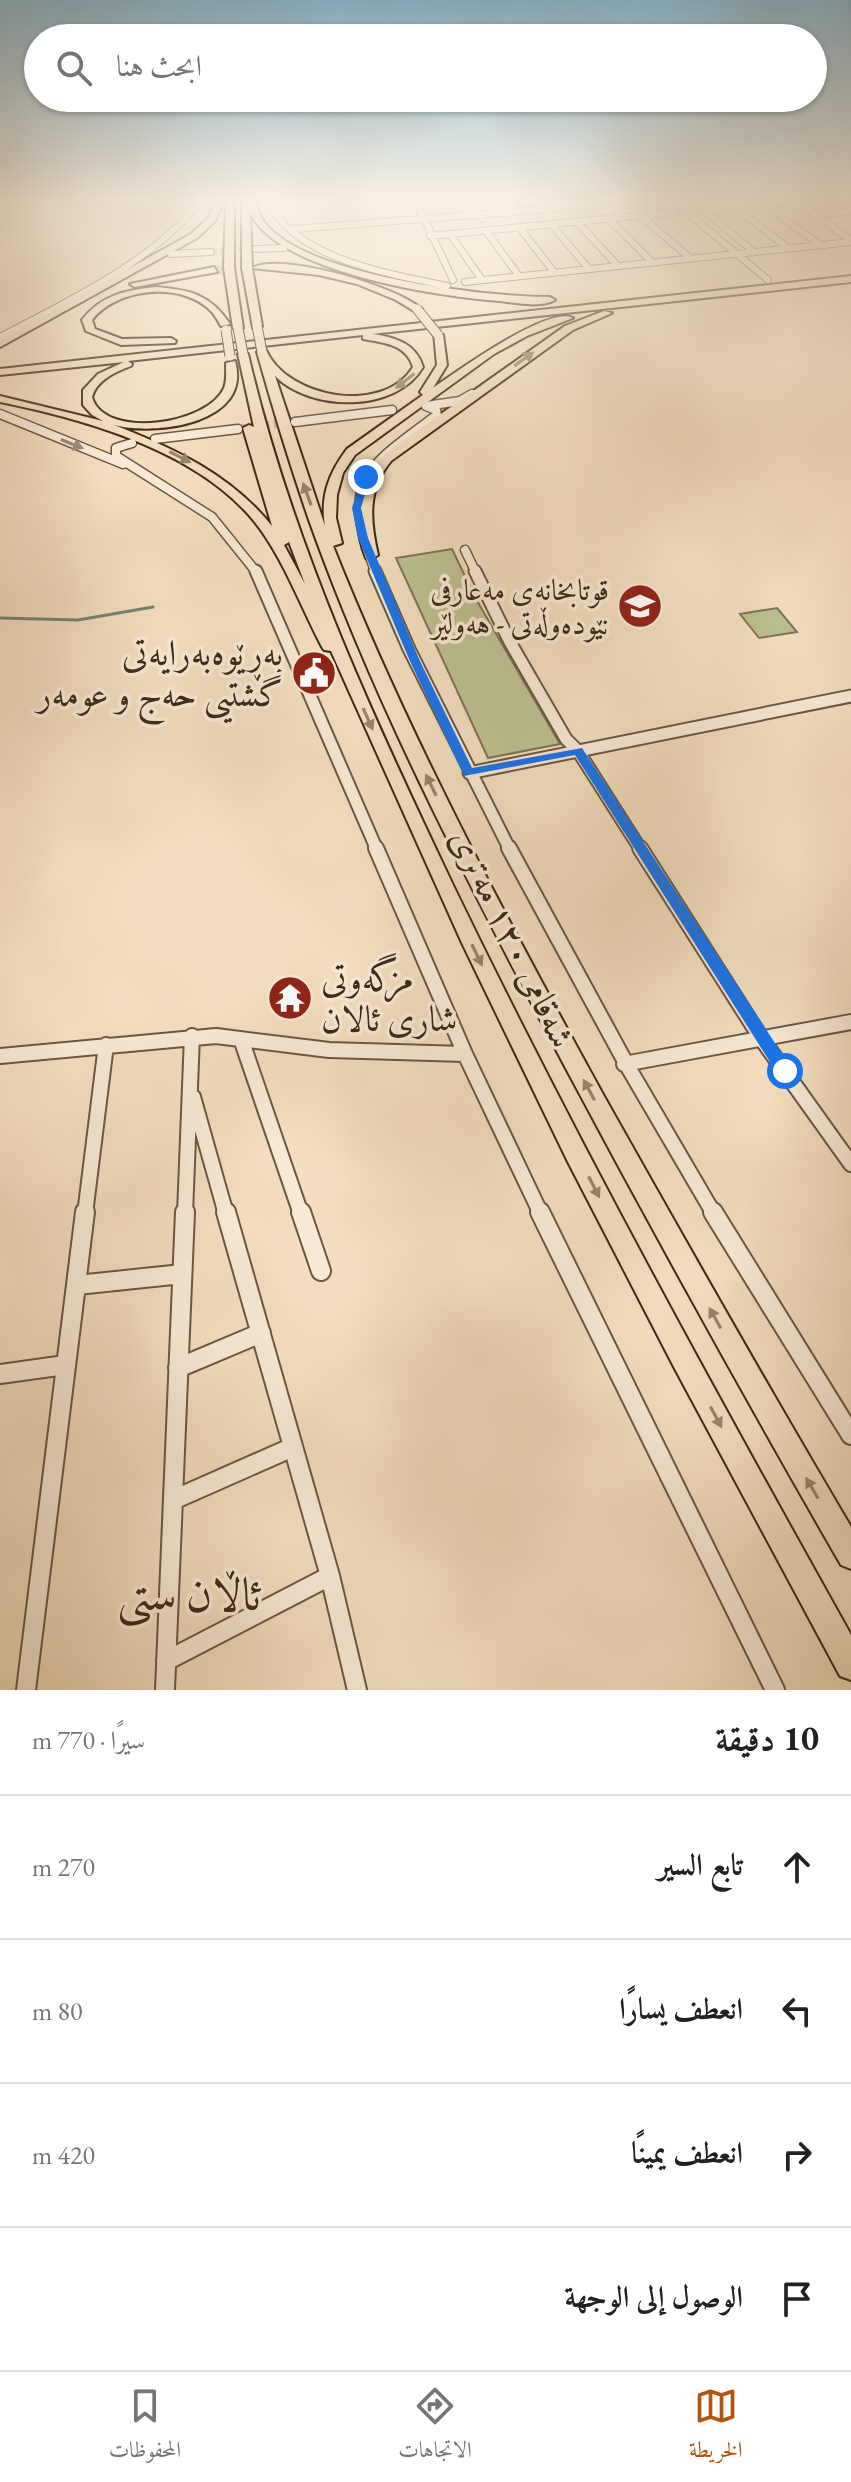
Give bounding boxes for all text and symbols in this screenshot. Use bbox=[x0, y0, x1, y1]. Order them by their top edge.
search box bbox=[24, 24, 827, 112]
icon: search bbox=[52, 46, 96, 90]
text: ابحث هنا bbox=[116, 46, 202, 85]
one-way arrow bbox=[514, 352, 535, 367]
one-way arrow bbox=[395, 373, 415, 389]
one-way arrow bbox=[60, 437, 84, 450]
one-way arrow bbox=[169, 450, 192, 464]
route end bbox=[348, 459, 384, 495]
one-way arrow bbox=[300, 482, 313, 506]
place label: قوتابخانەی مەعارفی نێودەوڵەتی - هەولێر bbox=[429, 570, 609, 643]
school or university icon: قوتابخانەی مەعارفی نێودەوڵەتی - هەولێر bbox=[616, 582, 664, 630]
place label: بەڕێوەبەرایەتی گشتیی حەج و عومەر bbox=[34, 629, 283, 726]
public building icon: بەڕێوەبەرایەتی گشتیی حەج و عومەر bbox=[290, 649, 338, 697]
one-way arrow bbox=[361, 707, 375, 731]
one-way arrow bbox=[424, 773, 438, 796]
street label: شەقامی ١٢٠ مەتری bbox=[440, 820, 586, 1056]
one-way arrow bbox=[471, 943, 484, 966]
place label: مزگەوتی شاری ئالان bbox=[321, 952, 458, 1042]
temple icon: مزگەوتی شاری ئالان bbox=[266, 974, 314, 1022]
route start bbox=[767, 1053, 803, 1089]
one-way arrow bbox=[583, 1079, 596, 1102]
one-way arrow bbox=[587, 1176, 600, 1199]
one-way arrow bbox=[708, 1307, 722, 1329]
one-way arrow bbox=[708, 1406, 722, 1428]
one-way arrow bbox=[805, 1477, 819, 1499]
district label: ئاڵان ستی bbox=[117, 1564, 262, 1627]
text: 10 دقيقة bbox=[716, 1716, 819, 1760]
text: سيرًا · 770 m bbox=[32, 1723, 145, 1757]
text: تابع السير bbox=[658, 1845, 743, 1884]
icon: ahead bbox=[775, 1845, 819, 1889]
text: 270 m bbox=[32, 1850, 95, 1884]
text: انعطف يسارًا bbox=[619, 1989, 743, 2028]
icon: left bbox=[775, 1989, 819, 2033]
text: 80 m bbox=[32, 1994, 82, 2028]
text: انعطف يمينًا bbox=[631, 2133, 743, 2172]
icon: right bbox=[775, 2133, 819, 2177]
text: 420 m bbox=[32, 2138, 95, 2172]
text: الوصول إلى الوجهة bbox=[564, 2277, 743, 2316]
icon: arrive bbox=[775, 2277, 819, 2321]
tab: المحفوظات bbox=[109, 2384, 181, 2471]
tab: الاتجاهات bbox=[398, 2384, 472, 2471]
tab: الخريطة bbox=[689, 2384, 742, 2471]

